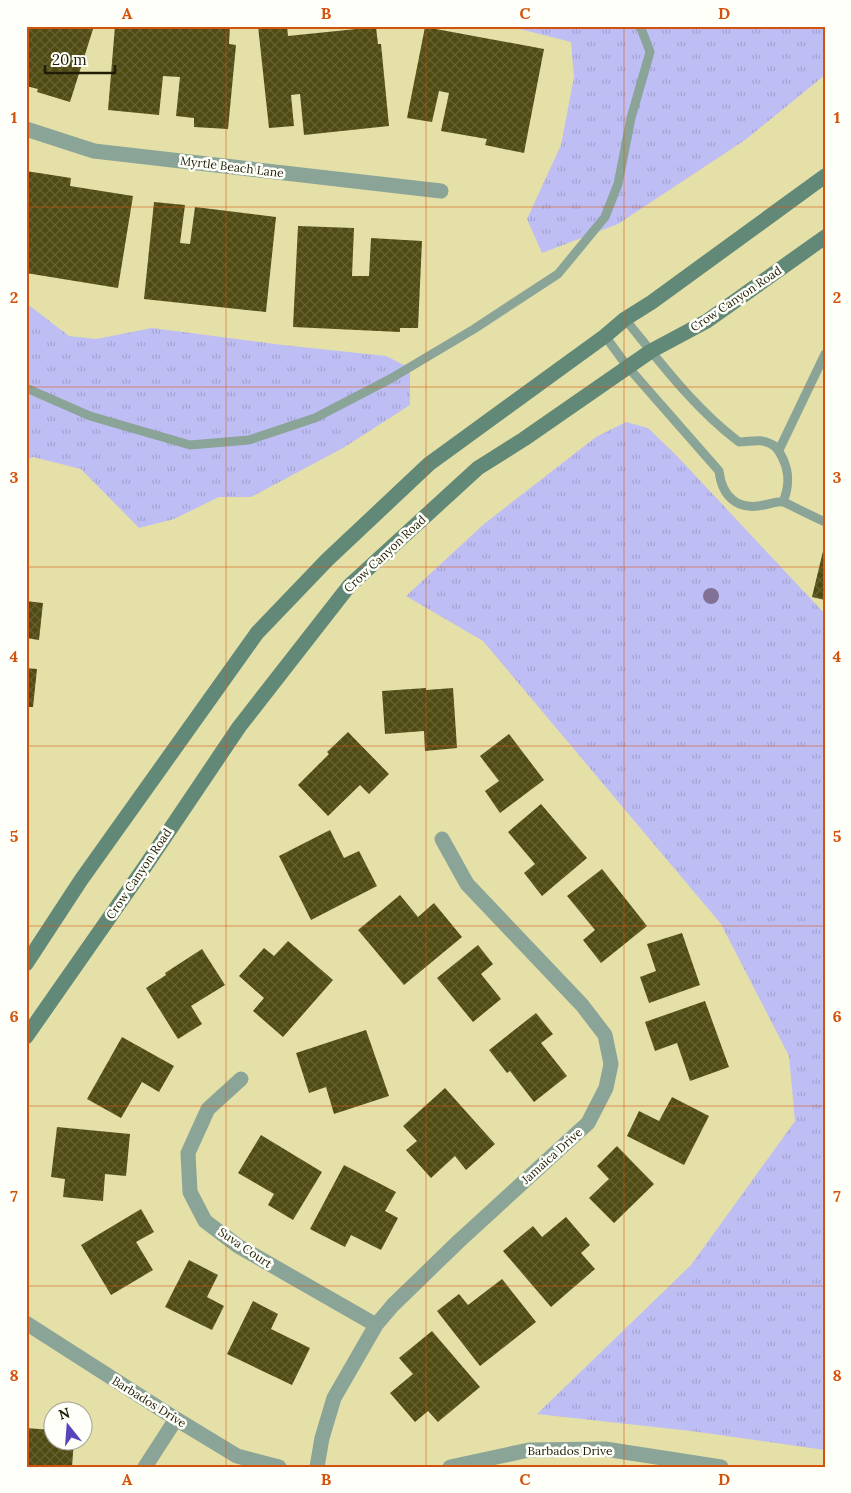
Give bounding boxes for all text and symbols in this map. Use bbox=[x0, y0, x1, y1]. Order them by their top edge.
text: A bbox=[122, 3, 133, 23]
text: B bbox=[321, 3, 332, 23]
text: C bbox=[519, 3, 531, 23]
text: D bbox=[718, 3, 730, 23]
scale bar bbox=[45, 42, 115, 74]
text: 20 m bbox=[52, 50, 87, 69]
text: 1 bbox=[11, 107, 17, 127]
text: 1 bbox=[834, 107, 840, 127]
street label: Myrtle Beach Lane bbox=[179, 153, 285, 180]
street label: Crow Canyon Road bbox=[687, 263, 784, 335]
text: 2 bbox=[10, 287, 18, 307]
text: 2 bbox=[833, 287, 841, 307]
text: 3 bbox=[10, 467, 19, 487]
text: 3 bbox=[833, 467, 842, 487]
street label: Crow Canyon Road bbox=[341, 512, 429, 595]
text: 4 bbox=[10, 646, 19, 666]
text: 4 bbox=[833, 646, 842, 666]
street label: Crow Canyon Road bbox=[103, 825, 175, 922]
text: 5 bbox=[10, 826, 19, 846]
text: 5 bbox=[833, 826, 842, 846]
text: 6 bbox=[9, 1006, 19, 1026]
text: 6 bbox=[832, 1006, 842, 1026]
street label: Jamaica Drive bbox=[517, 1124, 585, 1187]
text: 7 bbox=[10, 1186, 18, 1206]
text: 7 bbox=[833, 1186, 841, 1206]
street label: Suva Court bbox=[216, 1224, 275, 1271]
text: 8 bbox=[9, 1365, 19, 1385]
text: 8 bbox=[832, 1365, 842, 1385]
street label: Barbados Drive bbox=[109, 1373, 190, 1431]
north arrow bbox=[42, 1400, 92, 1450]
text: N bbox=[56, 1403, 72, 1424]
street label: Barbados Drive bbox=[528, 1443, 613, 1458]
text: A bbox=[122, 1469, 133, 1489]
text: B bbox=[321, 1469, 332, 1489]
text: C bbox=[519, 1469, 531, 1489]
text: D bbox=[718, 1469, 730, 1489]

